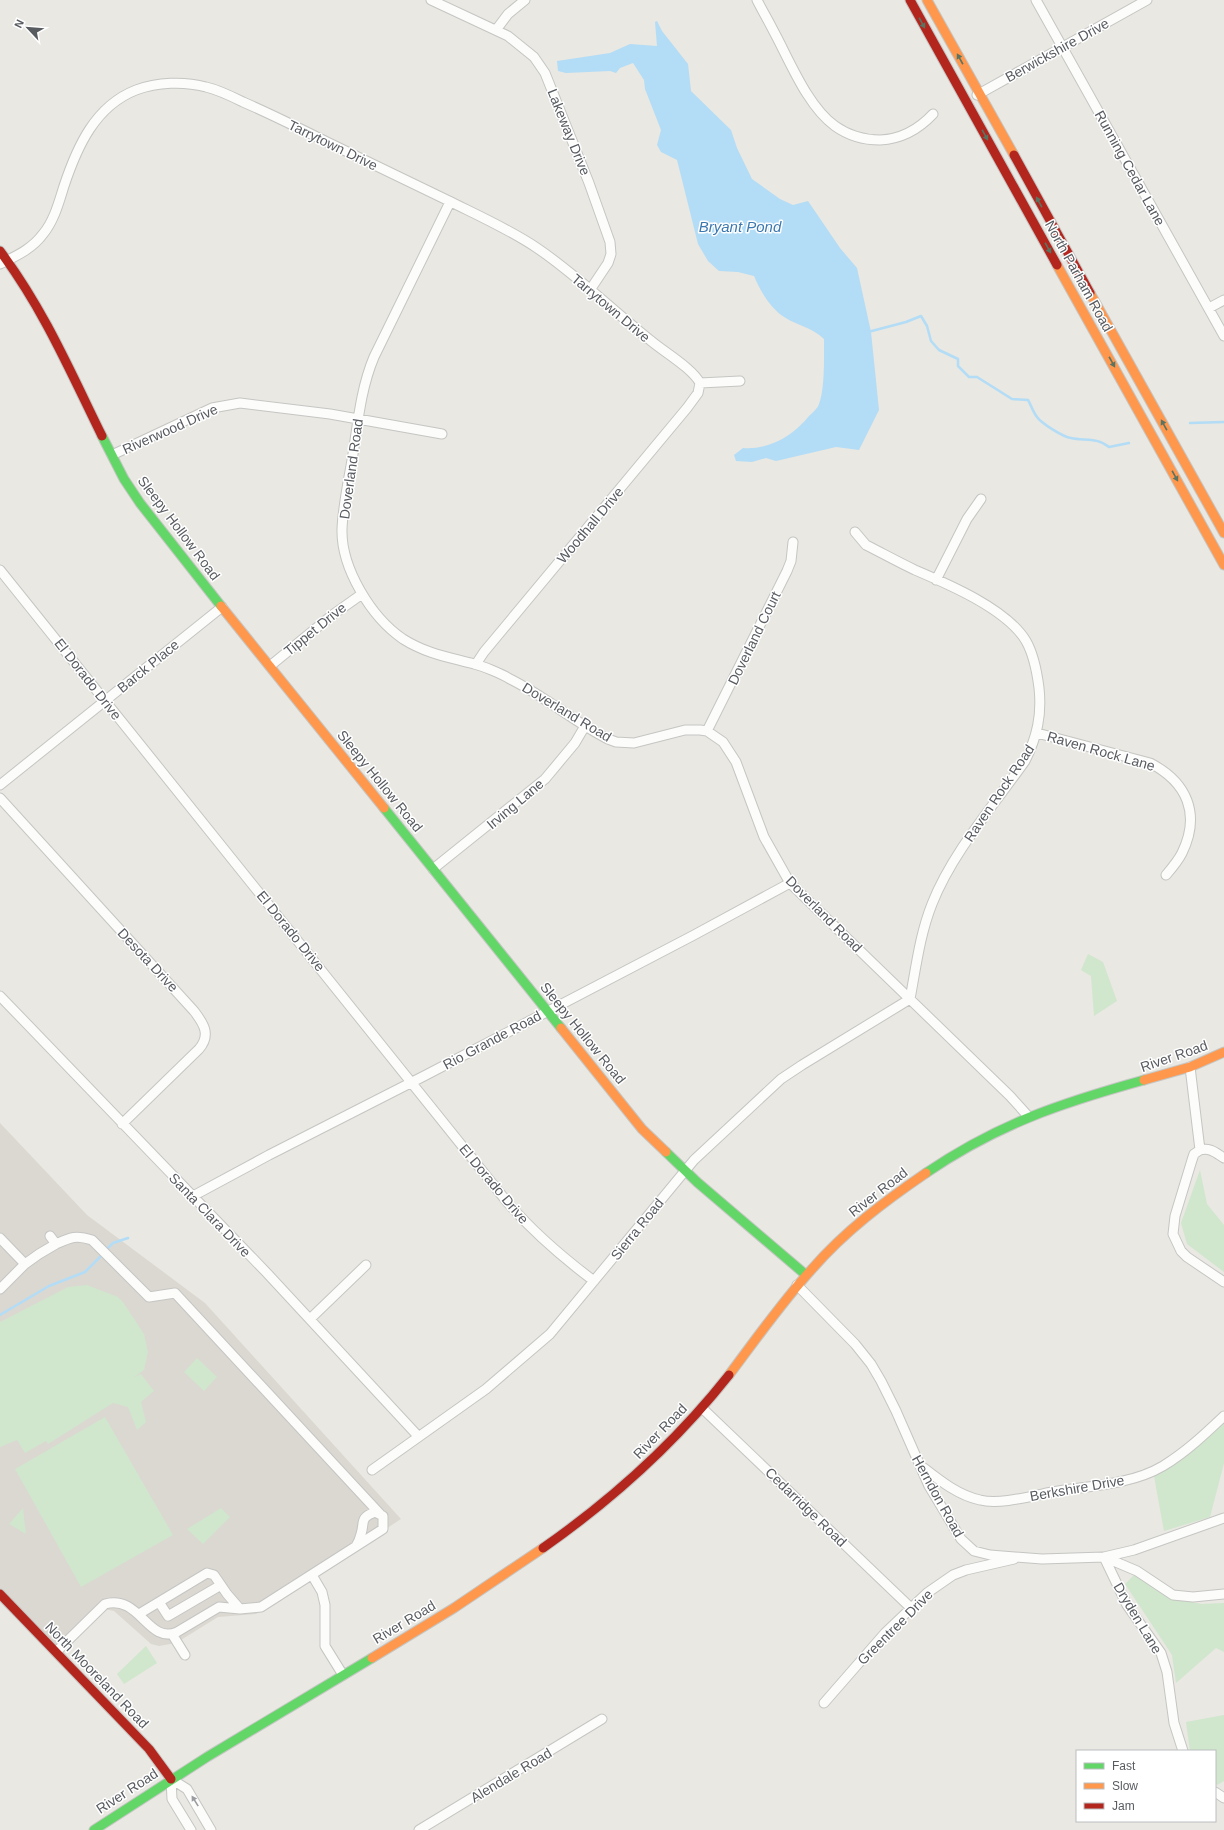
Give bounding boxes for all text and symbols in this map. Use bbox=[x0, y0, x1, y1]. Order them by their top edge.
north arrow bbox=[8, 8, 48, 48]
street label: Berwickshire Drive bbox=[1002, 15, 1112, 85]
text: N bbox=[12, 17, 26, 30]
one-way arrow bbox=[919, 17, 926, 28]
one-way arrow bbox=[957, 53, 964, 65]
street label: Lakeway Drive bbox=[544, 86, 594, 178]
street label: Running Cedar Lane bbox=[1092, 108, 1168, 229]
street label: Tarrytown Drive bbox=[286, 116, 380, 174]
one-way arrow bbox=[982, 129, 988, 141]
one-way arrow bbox=[1036, 196, 1043, 208]
water label: Bryant Pond bbox=[699, 218, 782, 235]
street label: North Parham Road bbox=[1042, 218, 1116, 334]
one-way arrow bbox=[1045, 242, 1052, 254]
street label: Tarrytown Drive bbox=[569, 271, 654, 346]
one-way arrow bbox=[1108, 356, 1115, 368]
street label: Riverwood Drive bbox=[120, 401, 220, 457]
street label: Doverland Road bbox=[336, 418, 366, 520]
one-way arrow bbox=[1161, 419, 1167, 431]
one-way arrow bbox=[1171, 470, 1178, 481]
street label: Sleepy Hollow Road bbox=[135, 473, 223, 583]
street label: Woodhall Drive bbox=[553, 483, 627, 566]
street label: Doverland Court bbox=[724, 589, 784, 687]
street label: Tippet Drive bbox=[281, 599, 349, 659]
street label: El Dorado Drive bbox=[51, 635, 125, 723]
street label: Barck Place bbox=[114, 636, 182, 696]
street label: Doverland Road bbox=[520, 679, 614, 745]
street label: Sleepy Hollow Road bbox=[334, 727, 426, 835]
street label: Raven Rock Lane bbox=[1045, 728, 1157, 774]
street label: Raven Rock Road bbox=[961, 741, 1037, 845]
street label: Irving Lane bbox=[483, 775, 547, 832]
street label: Doverland Road bbox=[783, 873, 865, 955]
street label: El Dorado Drive bbox=[254, 888, 328, 975]
street label: Desota Drive bbox=[115, 925, 182, 995]
street label: Sleepy Hollow Road bbox=[537, 979, 629, 1087]
street label: Rio Grande Road bbox=[440, 1007, 544, 1073]
street label: River Road bbox=[1138, 1037, 1210, 1075]
street label: El Dorado Drive bbox=[456, 1141, 532, 1227]
street label: River Road bbox=[845, 1164, 911, 1220]
street label: Santa Clara Drive bbox=[166, 1170, 254, 1260]
street label: Sierra Road bbox=[607, 1195, 667, 1263]
street label: River Road bbox=[630, 1400, 690, 1462]
street label: Herndon Road bbox=[909, 1452, 967, 1540]
street label: Cedarridge Road bbox=[762, 1464, 850, 1550]
street label: Berkshire Drive bbox=[1028, 1472, 1126, 1504]
street label: Dryden Lane bbox=[1110, 1580, 1166, 1657]
street label: Greentree Drive bbox=[854, 1586, 936, 1668]
street label: River Road bbox=[370, 1597, 438, 1647]
street label: North Mooreland Road bbox=[42, 1618, 152, 1732]
street label: Alendale Road bbox=[468, 1744, 554, 1806]
legend bbox=[1076, 1750, 1216, 1822]
text: Fast bbox=[1112, 1759, 1136, 1773]
street label: River Road bbox=[93, 1765, 161, 1817]
text: Slow bbox=[1112, 1779, 1138, 1793]
one-way arrow bbox=[191, 1796, 199, 1806]
text: Jam bbox=[1112, 1799, 1135, 1813]

